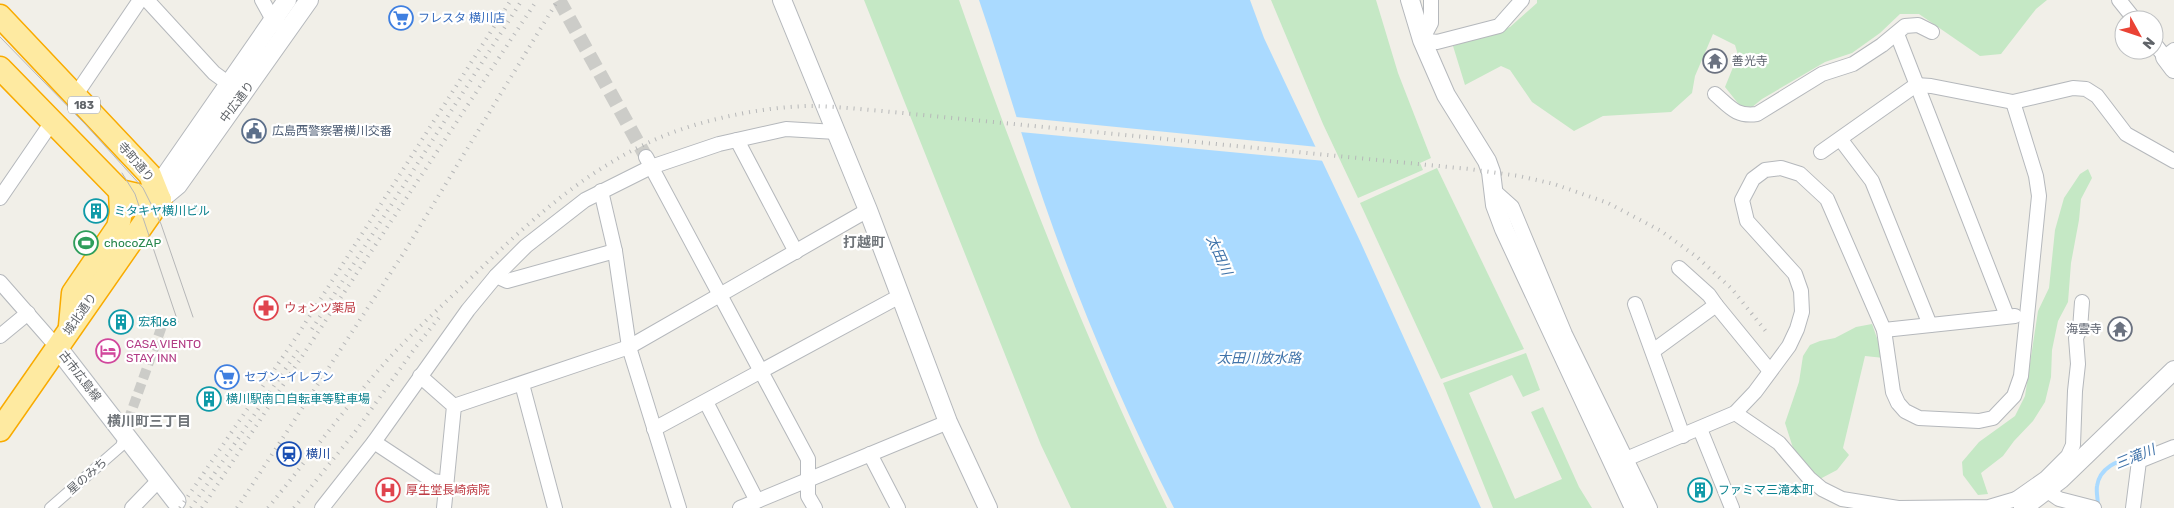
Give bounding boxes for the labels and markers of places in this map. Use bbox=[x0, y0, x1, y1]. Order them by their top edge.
supermarket icon: フレスタ 横川店 bbox=[388, 5, 414, 31]
place label: フレスタ 横川店 bbox=[418, 11, 505, 25]
temple icon: 善光寺 bbox=[1702, 48, 1728, 74]
place label: 善光寺 bbox=[1732, 54, 1768, 68]
public building icon: 広島西警察署横川交番 bbox=[241, 118, 267, 144]
place label: 広島西警察署横川交番 bbox=[272, 124, 392, 138]
building icon: ミタキヤ横川ビル bbox=[83, 198, 109, 224]
place label: ミタキヤ横川ビル bbox=[114, 204, 210, 218]
sports icon: chocoZAP bbox=[73, 230, 99, 256]
place label: chocoZAP bbox=[104, 236, 161, 250]
pharmacy icon: ウォンツ薬局 bbox=[253, 295, 279, 321]
place label: ウォンツ薬局 bbox=[284, 301, 356, 315]
building icon: 宏和68 bbox=[108, 309, 134, 335]
place label: 宏和68 bbox=[138, 315, 177, 329]
temple icon: 海雲寺 bbox=[2107, 316, 2133, 342]
place label: 海雲寺 bbox=[2066, 322, 2102, 336]
place label: CASA VIENTO STAY INN bbox=[126, 337, 201, 365]
hotel icon: CASA VIENTO STAY INN bbox=[95, 338, 121, 364]
supermarket icon: セブン-イレブン bbox=[214, 364, 240, 390]
place label: セブン-イレブン bbox=[244, 370, 334, 384]
building icon: 横川駅南口自転車等駐車場 bbox=[196, 386, 222, 412]
place label: 横川駅南口自転車等駐車場 bbox=[226, 392, 370, 406]
station icon: 横川 bbox=[276, 441, 302, 467]
place label: 横川 bbox=[306, 447, 330, 461]
hospital icon: 厚生堂長崎病院 bbox=[375, 477, 401, 503]
building icon: ファミマ三滝本町 bbox=[1687, 477, 1713, 503]
place label: 厚生堂長崎病院 bbox=[406, 483, 490, 497]
place label: ファミマ三滝本町 bbox=[1718, 483, 1814, 497]

